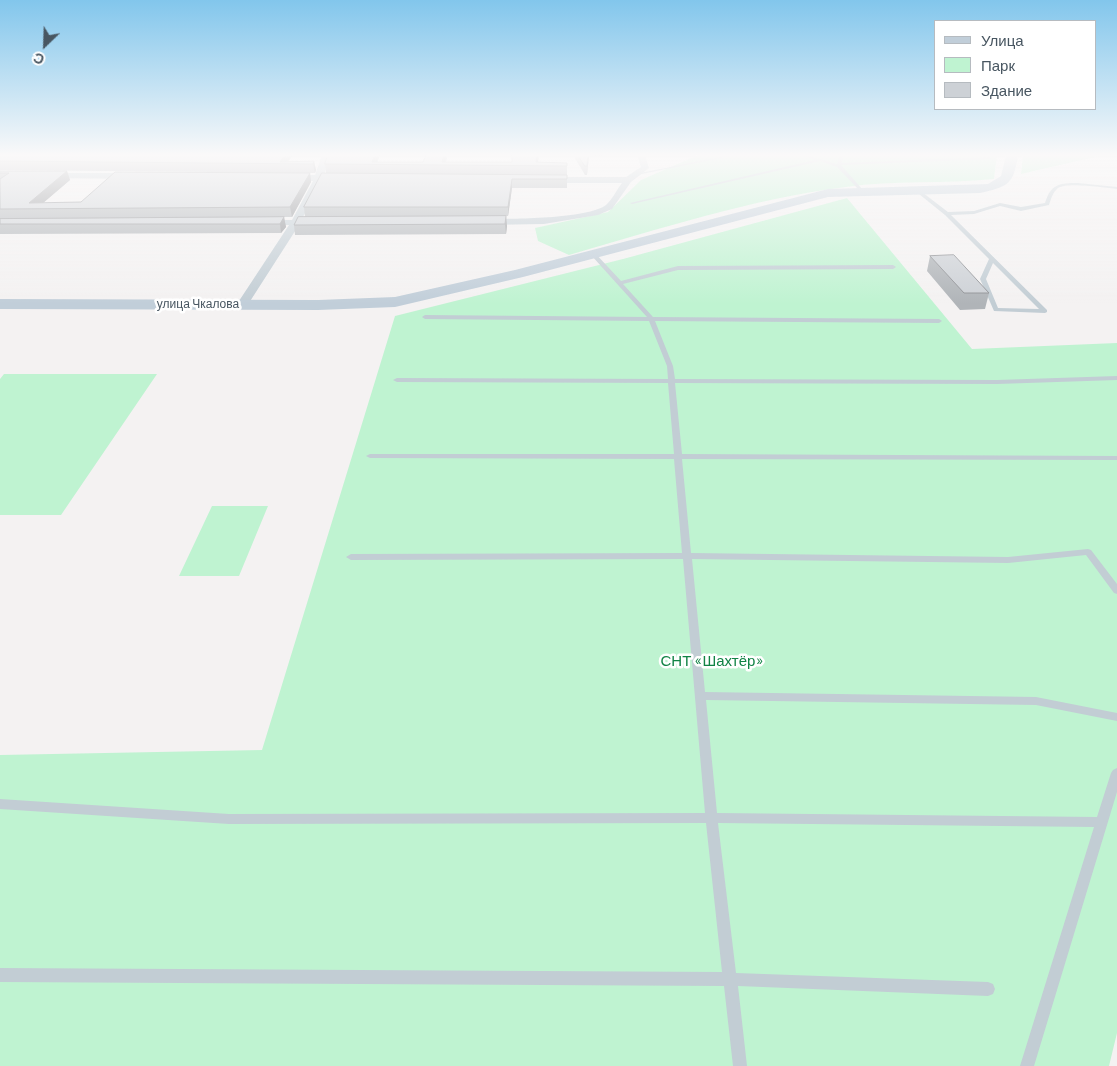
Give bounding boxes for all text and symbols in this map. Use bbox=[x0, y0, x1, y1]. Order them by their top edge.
north arrow bbox=[20, 20, 70, 70]
legend bbox=[934, 20, 1097, 110]
text: Улица bbox=[981, 31, 1024, 49]
text: С bbox=[31, 49, 47, 69]
text: Парк bbox=[981, 56, 1015, 74]
text: Здание bbox=[981, 81, 1032, 99]
street label: улица Чкалова bbox=[157, 297, 239, 311]
park label: СНТ «Шахтёр» bbox=[660, 652, 764, 670]

